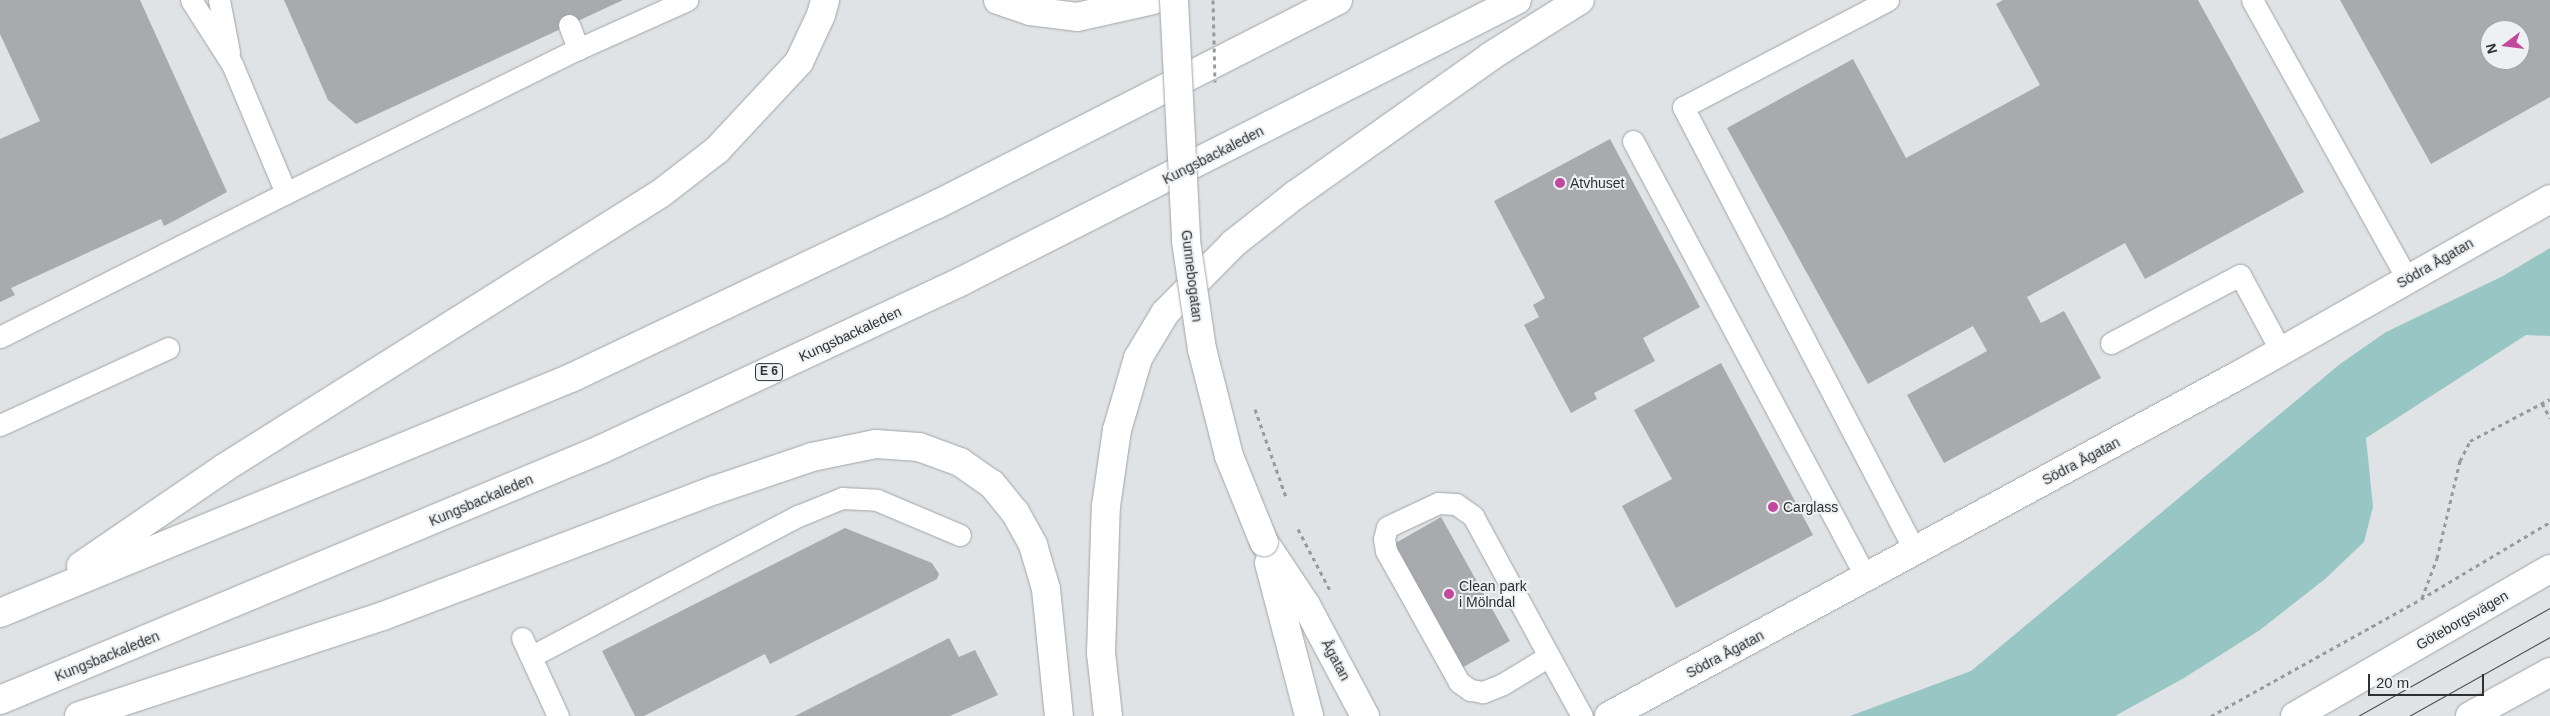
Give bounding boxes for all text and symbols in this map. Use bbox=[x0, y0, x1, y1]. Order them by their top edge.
north arrow bbox=[2480, 20, 2530, 70]
text: N bbox=[2482, 42, 2501, 56]
street label: Kungsbackaleden bbox=[1160, 122, 1266, 188]
place label: Atvhuset bbox=[1570, 175, 1624, 191]
marker: Atvhuset bbox=[1554, 177, 1566, 189]
street label: Gunnebogatan bbox=[1178, 229, 1206, 323]
street label: Södra Ågatan bbox=[2394, 234, 2476, 292]
street label: Kungsbackaleden bbox=[796, 303, 904, 365]
road number: E 6 bbox=[754, 362, 784, 382]
street label: Södra Ågatan bbox=[2039, 433, 2123, 489]
street label: Kungsbackaleden bbox=[426, 471, 536, 529]
place label: Carglass bbox=[1783, 499, 1838, 515]
marker: Carglass bbox=[1767, 501, 1779, 513]
place label: Clean park i Mölndal bbox=[1459, 578, 1527, 610]
street label: Göteborgsvägen bbox=[2413, 587, 2511, 653]
marker: Clean park i Mölndal bbox=[1443, 588, 1455, 600]
street label: Södra Ågatan bbox=[1683, 626, 1767, 682]
street label: Kungsbackaleden bbox=[52, 627, 162, 685]
street label: Ågatan bbox=[1318, 636, 1354, 684]
scale bar bbox=[2370, 664, 2486, 696]
text: 20 m bbox=[2376, 674, 2409, 691]

